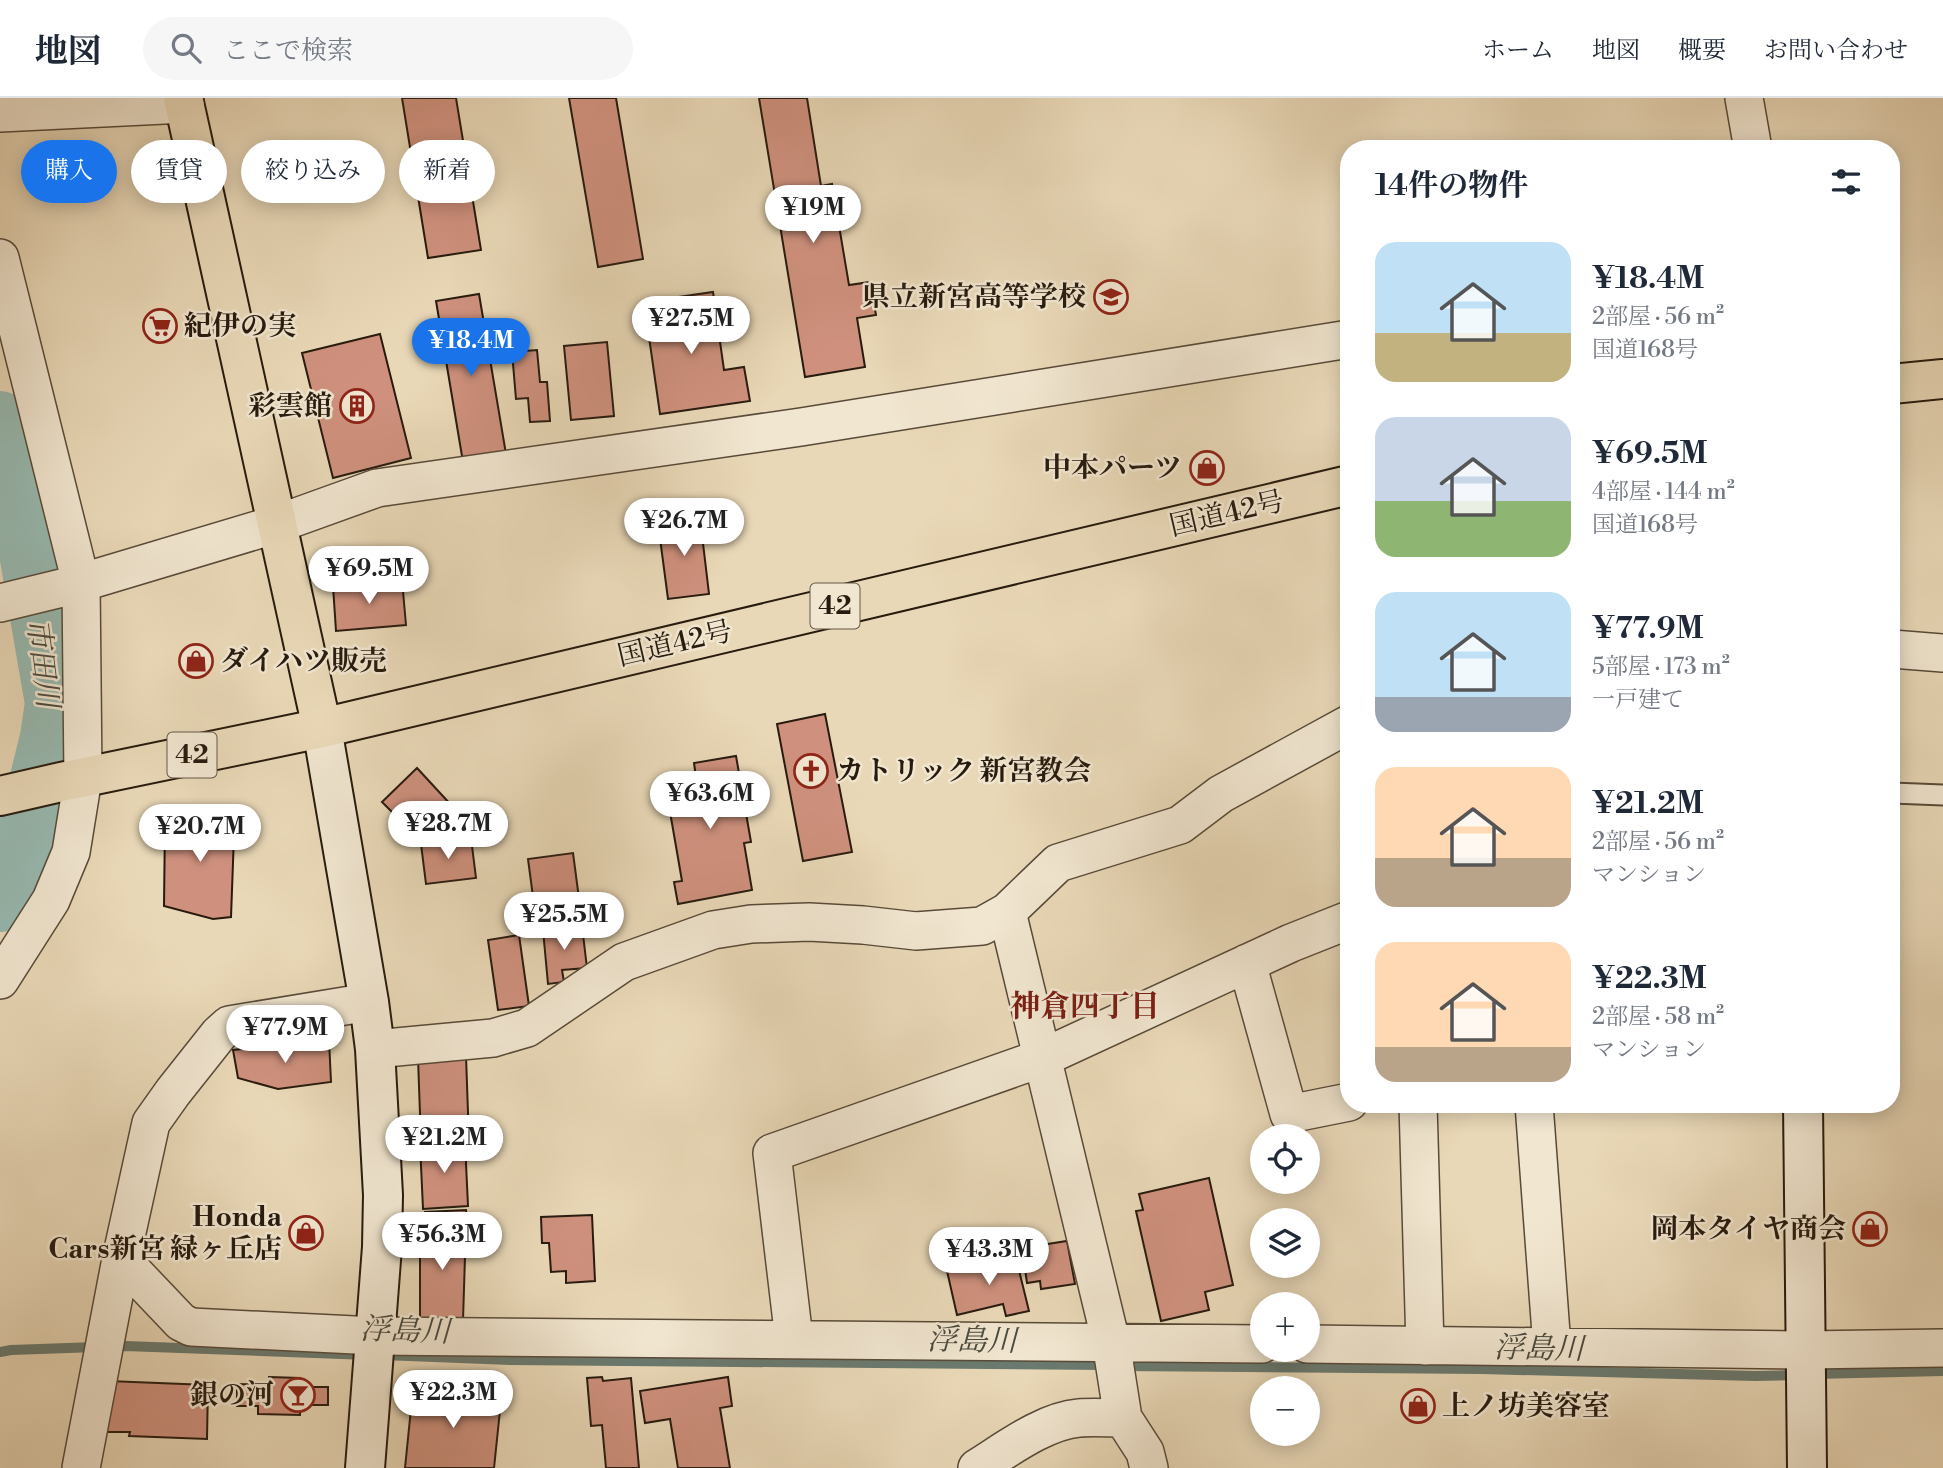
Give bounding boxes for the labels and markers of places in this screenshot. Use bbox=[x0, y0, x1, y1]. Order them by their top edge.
pin: ¥19M bbox=[772, 186, 854, 245]
school or university icon: 県立新宮高等学校 bbox=[1092, 278, 1130, 316]
place label: 県立新宮高等学校 bbox=[862, 280, 1086, 315]
pin: ¥27.5M bbox=[634, 296, 748, 356]
supermarket icon: 紀伊の実 bbox=[141, 307, 179, 345]
place label: 紀伊の実 bbox=[184, 309, 296, 344]
pin: ¥18.4M bbox=[414, 318, 528, 378]
building icon: 彩雲館 bbox=[338, 387, 376, 425]
place label: 彩雲館 bbox=[248, 389, 332, 424]
shop icon: 中本パーツ bbox=[1188, 449, 1226, 487]
place label: 中本パーツ bbox=[1043, 451, 1182, 486]
pin: ¥26.7M bbox=[627, 498, 741, 558]
pin: ¥69.5M bbox=[312, 546, 426, 606]
shop icon: ダイハツ販売 bbox=[177, 642, 215, 680]
place label: ダイハツ販売 bbox=[220, 644, 387, 679]
church icon: カトリック 新宮教会 bbox=[792, 752, 830, 790]
place label: カトリック 新宮教会 bbox=[836, 754, 1091, 789]
pin: ¥63.6M bbox=[653, 772, 767, 831]
pin: ¥28.7M bbox=[391, 802, 505, 861]
pin: ¥20.7M bbox=[143, 804, 257, 864]
pin: ¥25.5M bbox=[507, 892, 621, 952]
pin: ¥77.9M bbox=[228, 1006, 342, 1065]
pin: ¥21.2M bbox=[387, 1116, 501, 1175]
place label: Honda Cars新宮 緑ヶ丘店 bbox=[48, 1200, 283, 1267]
shop icon: 岡本タイヤ商会 bbox=[1851, 1210, 1889, 1248]
pin: ¥56.3M bbox=[385, 1212, 499, 1272]
place label: 岡本タイヤ商会 bbox=[1651, 1212, 1846, 1247]
shop icon: Honda Cars新宮 緑ヶ丘店 bbox=[287, 1214, 325, 1252]
pin: ¥43.3M bbox=[932, 1228, 1046, 1287]
pin: ¥22.3M bbox=[396, 1370, 510, 1430]
bar icon: 銀の河 bbox=[279, 1376, 317, 1414]
place label: 銀の河 bbox=[190, 1378, 274, 1413]
shop icon: 上ノ坊美容室 bbox=[1399, 1387, 1437, 1425]
place label: 上ノ坊美容室 bbox=[1442, 1389, 1610, 1424]

